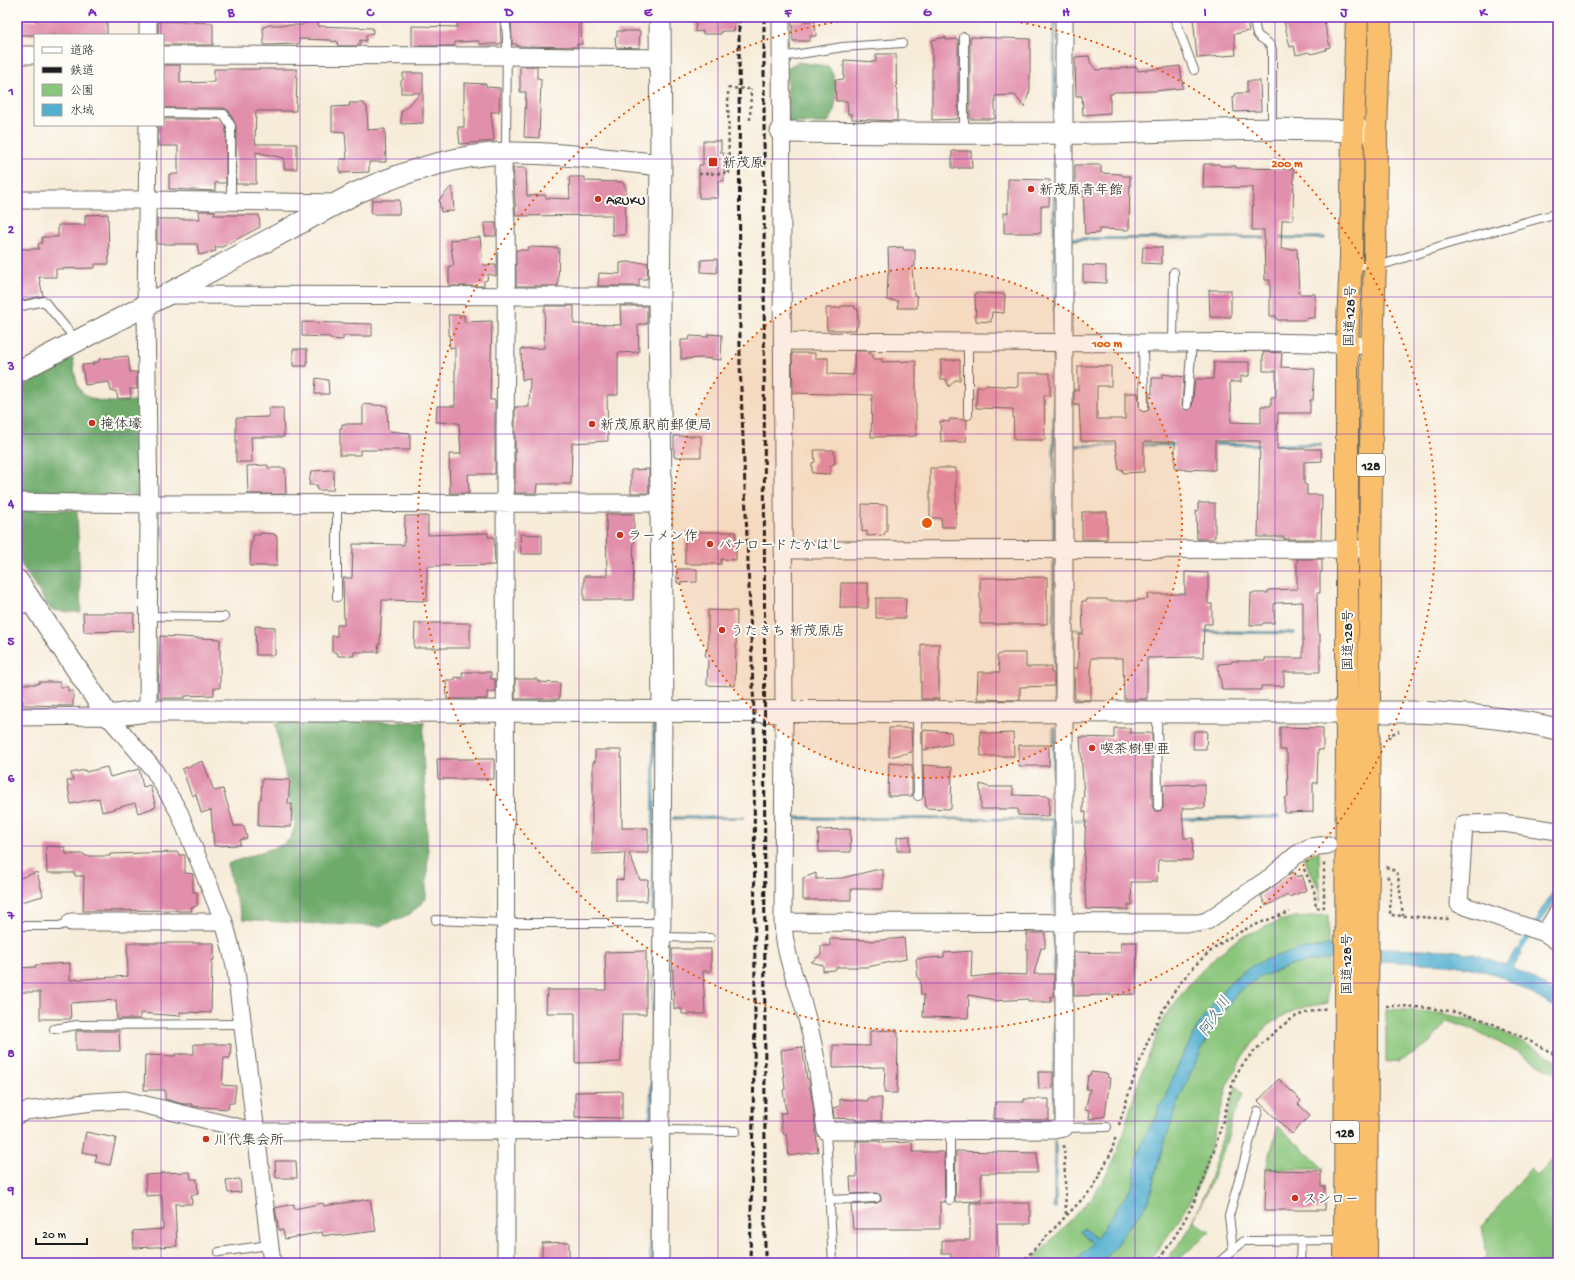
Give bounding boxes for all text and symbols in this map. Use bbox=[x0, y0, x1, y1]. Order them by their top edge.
text: A bbox=[87, 6, 97, 21]
text: B bbox=[227, 6, 236, 21]
text: C bbox=[365, 6, 375, 21]
text: D bbox=[504, 6, 514, 21]
text: E bbox=[644, 6, 653, 21]
text: F bbox=[784, 6, 793, 21]
text: G bbox=[923, 6, 932, 21]
text: H bbox=[1062, 6, 1070, 21]
text: I bbox=[1203, 6, 1207, 21]
text: J bbox=[1340, 6, 1349, 21]
text: K bbox=[1478, 6, 1488, 21]
legend bbox=[34, 34, 164, 126]
text: 道路 bbox=[70, 44, 94, 59]
text: 鉄道 bbox=[70, 64, 94, 79]
text: 公園 bbox=[70, 84, 94, 99]
text: 1 bbox=[7, 85, 14, 100]
text: 水域 bbox=[70, 104, 94, 119]
marker: 新茂原 bbox=[707, 156, 719, 168]
place label: 新茂原 bbox=[722, 156, 764, 173]
text: 200 m bbox=[1272, 158, 1303, 172]
place label: 新茂原青年館 bbox=[1039, 183, 1123, 200]
marker: 新茂原青年館 bbox=[1026, 184, 1036, 194]
place label: ARUKU bbox=[606, 193, 645, 210]
marker: ARUKU bbox=[593, 194, 603, 204]
text: 2 bbox=[8, 223, 15, 238]
street label: 国道128号 bbox=[1342, 285, 1361, 347]
text: 100 m bbox=[1091, 338, 1122, 352]
text: 3 bbox=[7, 360, 15, 375]
place label: 掩体壕 bbox=[100, 417, 142, 434]
marker: 掩体壕 bbox=[87, 418, 97, 428]
place label: 新茂原駅前郵便局 bbox=[600, 418, 712, 435]
marker: 新茂原駅前郵便局 bbox=[587, 419, 597, 429]
road number: 128 bbox=[1357, 454, 1385, 476]
text: 4 bbox=[7, 497, 15, 512]
centre of rings bbox=[920, 516, 934, 530]
place label: ラーメン作 bbox=[628, 529, 698, 546]
marker: ラーメン作 bbox=[615, 530, 625, 540]
place label: パナロードたかはし bbox=[718, 538, 844, 555]
marker: パナロードたかはし bbox=[705, 539, 715, 549]
street label: 国道128号 bbox=[1341, 609, 1358, 671]
place label: うたきち 新茂原店 bbox=[730, 624, 845, 641]
marker: うたきち 新茂原店 bbox=[717, 625, 727, 635]
text: 5 bbox=[8, 635, 15, 650]
place label: 喫茶樹里亜 bbox=[1100, 741, 1170, 759]
marker: 喫茶樹里亜 bbox=[1087, 743, 1097, 753]
text: 6 bbox=[8, 772, 15, 787]
text: 7 bbox=[7, 909, 16, 924]
street label: 国道128号 bbox=[1340, 933, 1357, 995]
water label: 阿久川 bbox=[1195, 993, 1235, 1041]
text: 8 bbox=[7, 1047, 15, 1062]
road number: 128 bbox=[1331, 1121, 1359, 1143]
place label: 川代集会所 bbox=[214, 1133, 284, 1150]
marker: 川代集会所 bbox=[201, 1134, 211, 1144]
text: 9 bbox=[7, 1184, 15, 1199]
place label: スシロー bbox=[1303, 1192, 1359, 1209]
marker: スシロー bbox=[1290, 1193, 1300, 1203]
scale bar bbox=[36, 1220, 87, 1246]
text: 20 m bbox=[42, 1229, 67, 1243]

